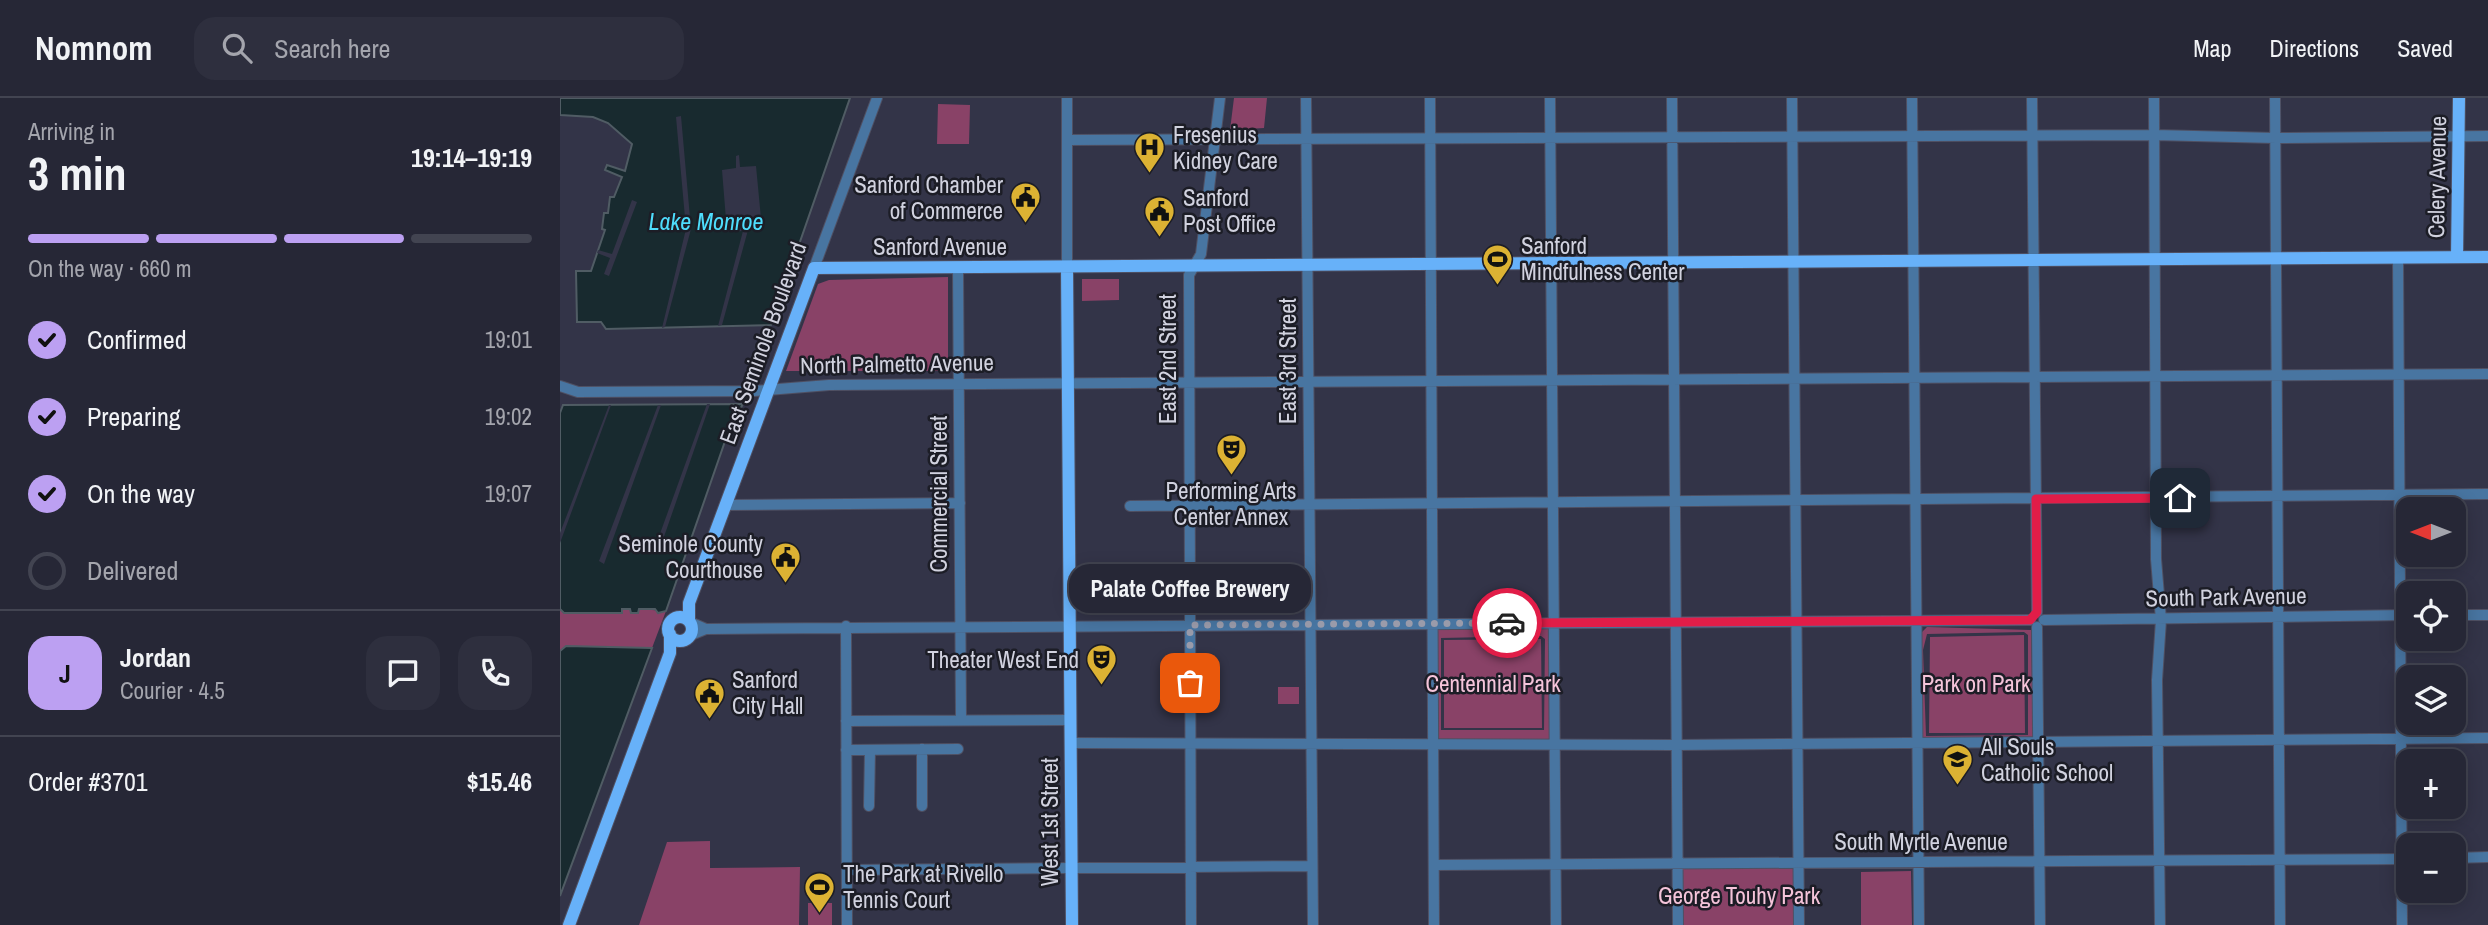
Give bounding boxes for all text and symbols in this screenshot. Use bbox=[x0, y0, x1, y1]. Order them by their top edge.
search box bbox=[194, 17, 684, 80]
text: Nomnom bbox=[35, 26, 152, 70]
icon: search bbox=[218, 29, 256, 67]
text: Search here bbox=[274, 31, 390, 66]
text: Map bbox=[2193, 32, 2231, 64]
text: Directions bbox=[2269, 32, 2359, 64]
text: Saved bbox=[2397, 32, 2453, 64]
text: Arriving in bbox=[28, 116, 115, 147]
street label: Celery Avenue bbox=[2420, 116, 2453, 238]
place label: Fresenius Kidney Care bbox=[1173, 119, 1278, 176]
hospital icon: Fresenius Kidney Care bbox=[1133, 131, 1167, 175]
text: 19:14–19:19 bbox=[411, 140, 532, 175]
text: 3 min bbox=[28, 142, 127, 204]
place label: Sanford Chamber of Commerce bbox=[854, 169, 1004, 226]
public building icon: Sanford Chamber of Commerce bbox=[1009, 181, 1043, 225]
place label: Sanford Post Office bbox=[1183, 182, 1276, 239]
public building icon: Sanford Post Office bbox=[1143, 194, 1177, 238]
water label: Lake Monroe bbox=[649, 205, 763, 237]
place label: Sanford Mindfulness Center bbox=[1521, 230, 1685, 287]
street label: Sanford Avenue bbox=[873, 231, 1007, 262]
street label: East Seminole Boulevard bbox=[712, 238, 813, 448]
sports icon: Sanford Mindfulness Center bbox=[1481, 242, 1515, 286]
text: On the way · 660 m bbox=[28, 253, 192, 284]
street label: East 2nd Street bbox=[1152, 294, 1183, 424]
street label: East 3rd Street bbox=[1272, 298, 1303, 424]
icon: check bbox=[28, 321, 66, 359]
text: Confirmed bbox=[87, 322, 187, 357]
text: 19:01 bbox=[485, 324, 532, 355]
street label: North Palmetto Avenue bbox=[800, 346, 994, 381]
icon: check bbox=[28, 398, 66, 436]
text: Preparing bbox=[87, 399, 181, 434]
text: 19:02 bbox=[485, 401, 532, 432]
street label: Commercial Street bbox=[923, 415, 954, 573]
theatre icon: Performing Arts Center Annex bbox=[1214, 433, 1248, 477]
pin bbox=[2150, 468, 2210, 528]
icon: check bbox=[28, 475, 66, 513]
place label: Performing Arts Center Annex bbox=[1165, 475, 1297, 532]
text: On the way bbox=[87, 476, 195, 511]
text: 19:07 bbox=[485, 478, 532, 509]
icon: home bbox=[2161, 479, 2199, 517]
north arrow bbox=[2396, 497, 2466, 567]
map controls bbox=[2396, 497, 2466, 903]
place label: Seminole County Courthouse bbox=[618, 528, 764, 585]
public building icon: Seminole County Courthouse bbox=[769, 540, 803, 584]
text: Delivered bbox=[87, 553, 178, 588]
callout: Palate Coffee Brewery bbox=[1069, 564, 1311, 613]
text: Palate Coffee Brewery bbox=[1090, 573, 1290, 604]
street label: South Park Avenue bbox=[2145, 580, 2307, 613]
button: locate bbox=[2396, 581, 2466, 651]
courier bbox=[1472, 588, 1542, 658]
icon: car bbox=[1488, 604, 1526, 642]
button: chat bbox=[366, 636, 440, 710]
button: phone bbox=[458, 636, 532, 710]
text: Jordan bbox=[120, 640, 191, 675]
theatre icon: Theater West End bbox=[1085, 643, 1119, 687]
place label: Theater West End bbox=[927, 644, 1079, 675]
pin bbox=[1160, 653, 1220, 713]
text: J bbox=[59, 656, 71, 691]
place label: Sanford City Hall bbox=[732, 664, 803, 721]
icon: bag bbox=[1171, 664, 1209, 702]
button: layers bbox=[2396, 665, 2466, 735]
park label: Centennial Park bbox=[1425, 668, 1561, 699]
park label: Park on Park bbox=[1921, 668, 2031, 699]
text: Courier · 4.5 bbox=[120, 675, 225, 706]
public building icon: Sanford City Hall bbox=[692, 676, 726, 720]
place label: All Souls Catholic School bbox=[1980, 731, 2113, 788]
school or university icon: All Souls Catholic School bbox=[1941, 743, 1975, 787]
button: + bbox=[2396, 749, 2466, 819]
street label: West 1st Street bbox=[1034, 758, 1065, 886]
text: Order #3701 bbox=[28, 764, 148, 799]
text: $15.46 bbox=[467, 764, 532, 799]
street label: South Myrtle Avenue bbox=[1834, 826, 2008, 857]
button: − bbox=[2396, 833, 2466, 903]
place label: The Park at Rivello Tennis Court bbox=[843, 858, 1003, 915]
sports icon: The Park at Rivello Tennis Court bbox=[803, 870, 837, 914]
park label: George Touhy Park bbox=[1658, 880, 1821, 911]

